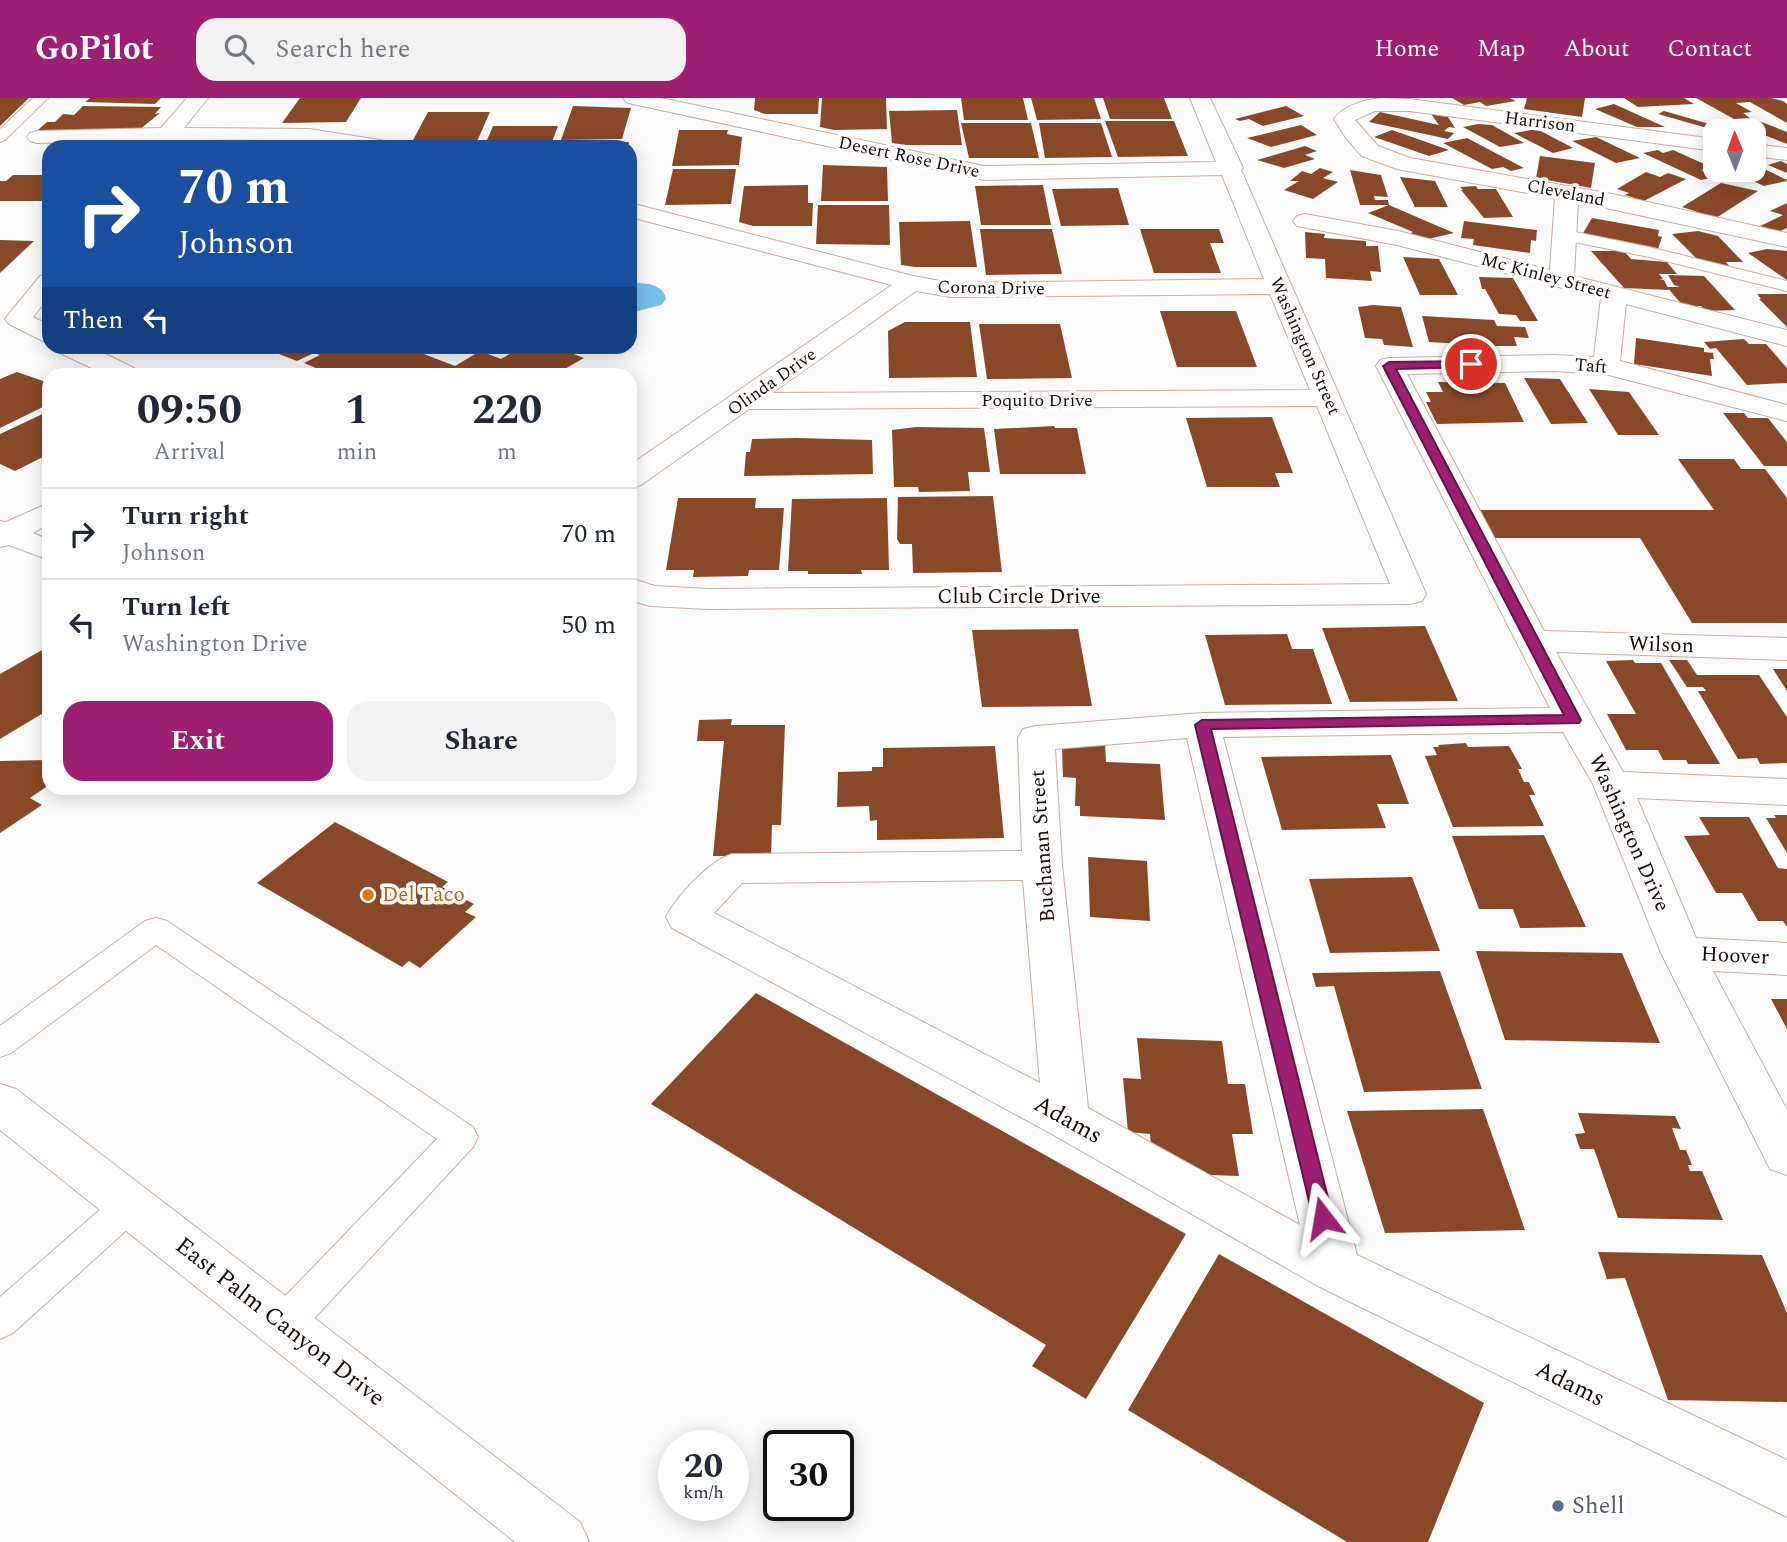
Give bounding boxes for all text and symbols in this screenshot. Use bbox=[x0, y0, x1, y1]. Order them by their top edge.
search box bbox=[196, 18, 686, 81]
text: GoPilot bbox=[35, 24, 154, 74]
text: Search here bbox=[276, 29, 410, 69]
icon: search bbox=[220, 30, 258, 68]
text: Home bbox=[1374, 31, 1439, 67]
text: Map bbox=[1477, 31, 1525, 67]
text: About bbox=[1563, 31, 1629, 67]
text: Contact bbox=[1667, 31, 1752, 67]
street label: Harrison bbox=[1503, 104, 1577, 140]
north arrow bbox=[1703, 119, 1766, 182]
map controls bbox=[1703, 119, 1766, 182]
street label: Desert Rose Drive bbox=[836, 129, 982, 185]
text: 70 m bbox=[178, 151, 289, 226]
icon: right bbox=[63, 168, 154, 259]
street label: Cleveland bbox=[1525, 172, 1607, 214]
text: Johnson bbox=[178, 219, 294, 268]
street label: Mc Kinley Street bbox=[1478, 246, 1614, 306]
street label: Washington Street bbox=[1262, 273, 1348, 419]
street label: Corona Drive bbox=[937, 274, 1045, 302]
text: Then bbox=[63, 300, 123, 340]
icon: left bbox=[137, 301, 175, 339]
pin bbox=[1441, 334, 1501, 394]
street label: Olinda Drive bbox=[722, 341, 822, 423]
icon: arrive bbox=[1452, 345, 1490, 383]
street label: Taft bbox=[1574, 351, 1608, 381]
text: 09:50 bbox=[137, 379, 242, 442]
text: 1 bbox=[345, 379, 369, 442]
text: 220 bbox=[472, 379, 542, 442]
street label: Poquito Drive bbox=[981, 387, 1093, 414]
text: Arrival bbox=[154, 435, 225, 470]
text: min bbox=[337, 435, 377, 470]
text: m bbox=[497, 435, 517, 470]
text: Turn right bbox=[122, 496, 249, 536]
text: 70 m bbox=[561, 514, 616, 554]
icon: right bbox=[63, 515, 101, 553]
text: Johnson bbox=[122, 536, 205, 571]
street label: Club Circle Drive bbox=[937, 581, 1101, 613]
text: Turn left bbox=[122, 587, 230, 627]
text: 50 m bbox=[561, 605, 616, 645]
icon: left bbox=[63, 606, 101, 644]
text: Washington Drive bbox=[122, 627, 308, 662]
street label: Wilson bbox=[1628, 628, 1694, 662]
button: Exit bbox=[63, 701, 333, 781]
button: Share bbox=[347, 701, 616, 781]
street label: Washington Drive bbox=[1580, 749, 1678, 917]
street label: Buchanan Street bbox=[1022, 769, 1064, 923]
place label: Del Taco bbox=[382, 879, 465, 911]
marker: Del Taco bbox=[360, 887, 376, 903]
street label: Hoover bbox=[1700, 938, 1770, 974]
street label: Adams bbox=[1027, 1086, 1109, 1154]
position arrow bbox=[1286, 1181, 1360, 1255]
street label: East Palm Canyon Drive bbox=[167, 1228, 393, 1416]
street label: Adams bbox=[1529, 1352, 1611, 1416]
speed limit sign: 30 bbox=[763, 1430, 854, 1521]
text: 20 bbox=[684, 1440, 723, 1493]
text: km/h bbox=[683, 1479, 724, 1506]
place label: Shell bbox=[1572, 1488, 1624, 1524]
marker: Shell bbox=[1550, 1498, 1566, 1514]

